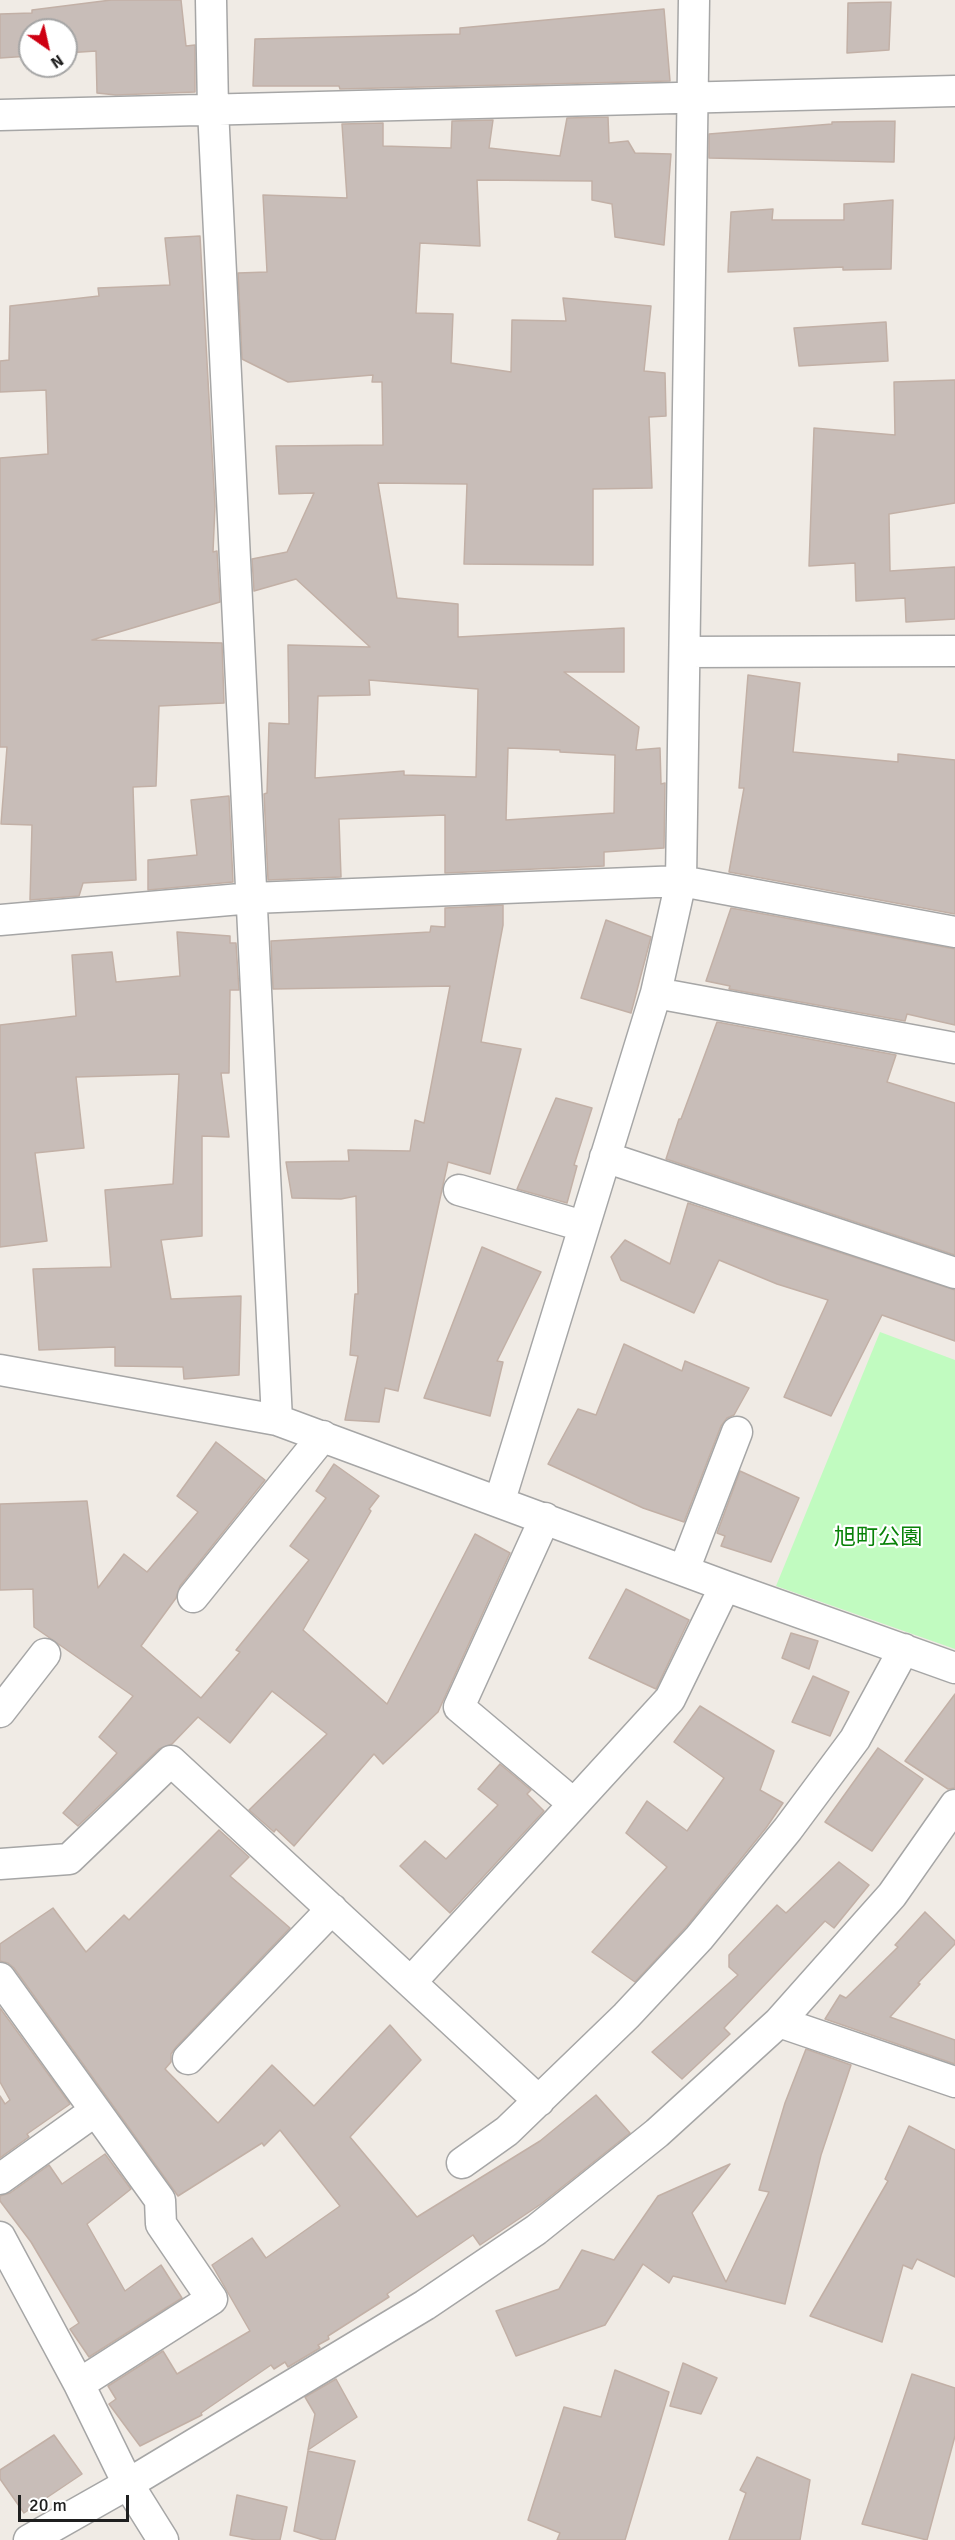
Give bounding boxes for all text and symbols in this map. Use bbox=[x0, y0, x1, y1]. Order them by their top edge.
north arrow bbox=[18, 18, 78, 78]
text: N bbox=[47, 50, 67, 73]
park label: 旭町公園 bbox=[834, 1525, 922, 1551]
scale bar bbox=[21, 2483, 132, 2521]
text: 20 m bbox=[29, 2494, 67, 2516]

